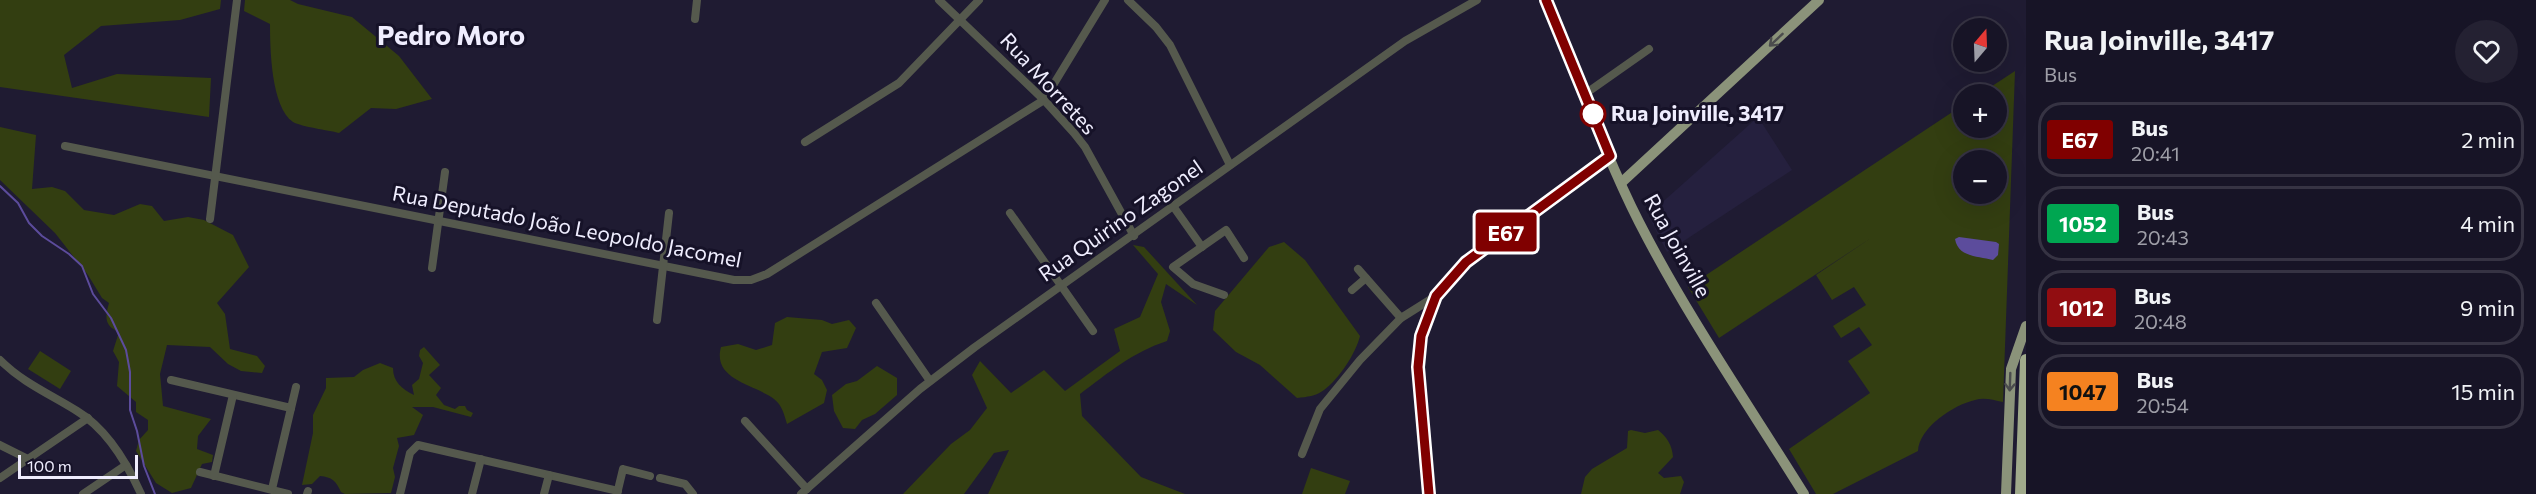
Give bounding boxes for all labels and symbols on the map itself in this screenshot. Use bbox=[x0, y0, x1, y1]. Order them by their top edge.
district label: Pedro Moro bbox=[377, 18, 525, 51]
north arrow bbox=[1953, 18, 2007, 72]
street label: Rua Morretes bbox=[996, 27, 1102, 139]
one-way arrow bbox=[1769, 33, 1784, 47]
place label: Rua Joinville, 3417 bbox=[1611, 100, 1784, 125]
marker: Rua Joinville, 3417 bbox=[1580, 101, 1606, 127]
street label: Rua Quirino Zagonel bbox=[1033, 154, 1207, 286]
street label: Rua Deputado João Leopoldo Jacomel bbox=[391, 179, 744, 272]
street label: Rua Joinville bbox=[1640, 189, 1717, 301]
line badge: E67 bbox=[1472, 212, 1540, 252]
one-way arrow bbox=[2005, 371, 2016, 391]
scale bar bbox=[18, 452, 138, 480]

